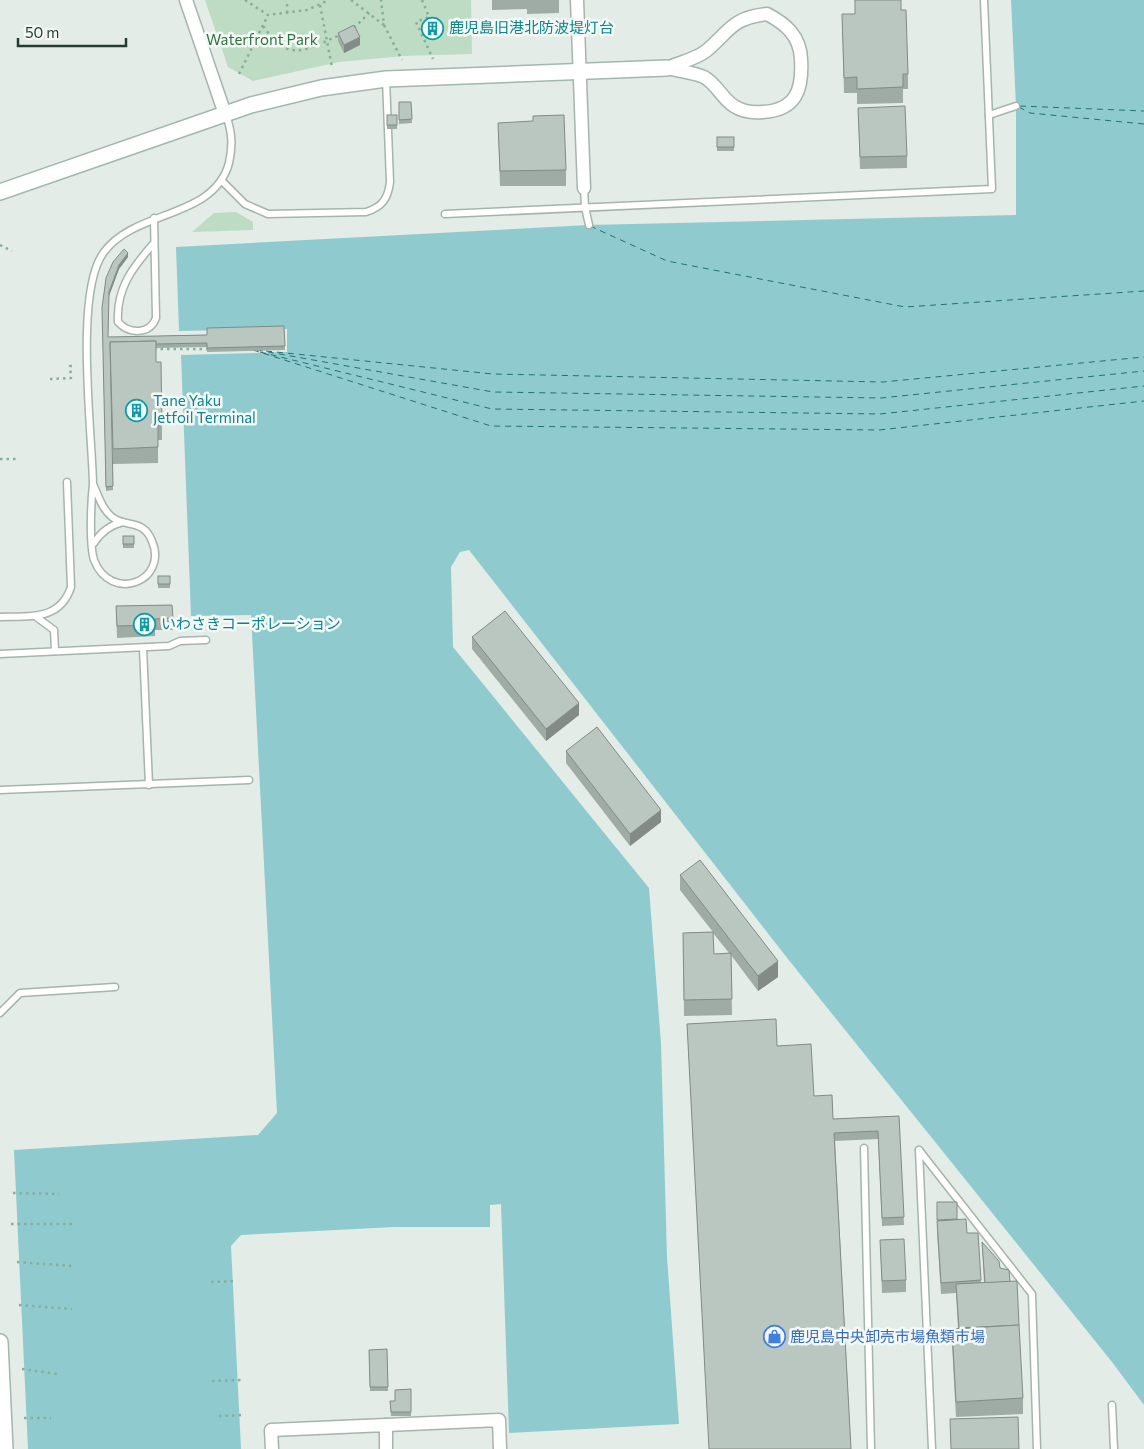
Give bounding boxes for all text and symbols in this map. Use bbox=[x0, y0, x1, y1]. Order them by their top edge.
scale bar bbox=[18, 15, 125, 47]
building icon: 鹿児島旧港北防波堤灯台 bbox=[421, 16, 445, 40]
place label: 鹿児島旧港北防波堤灯台 bbox=[449, 18, 614, 36]
text: 50 m bbox=[25, 23, 59, 41]
park label: Waterfront Park bbox=[206, 30, 318, 48]
place label: Tane Yaku Jetfoil Terminal bbox=[153, 391, 256, 426]
building icon: Tane Yaku Jetfoil Terminal bbox=[125, 398, 149, 422]
building icon: いわさきコーポレーション bbox=[133, 612, 157, 636]
place label: いわさきコーポレーション bbox=[161, 614, 341, 632]
shop icon: 鹿児島中央卸売市場魚類市場 bbox=[762, 1325, 786, 1349]
place label: 鹿児島中央卸売市場魚類市場 bbox=[790, 1327, 985, 1345]

